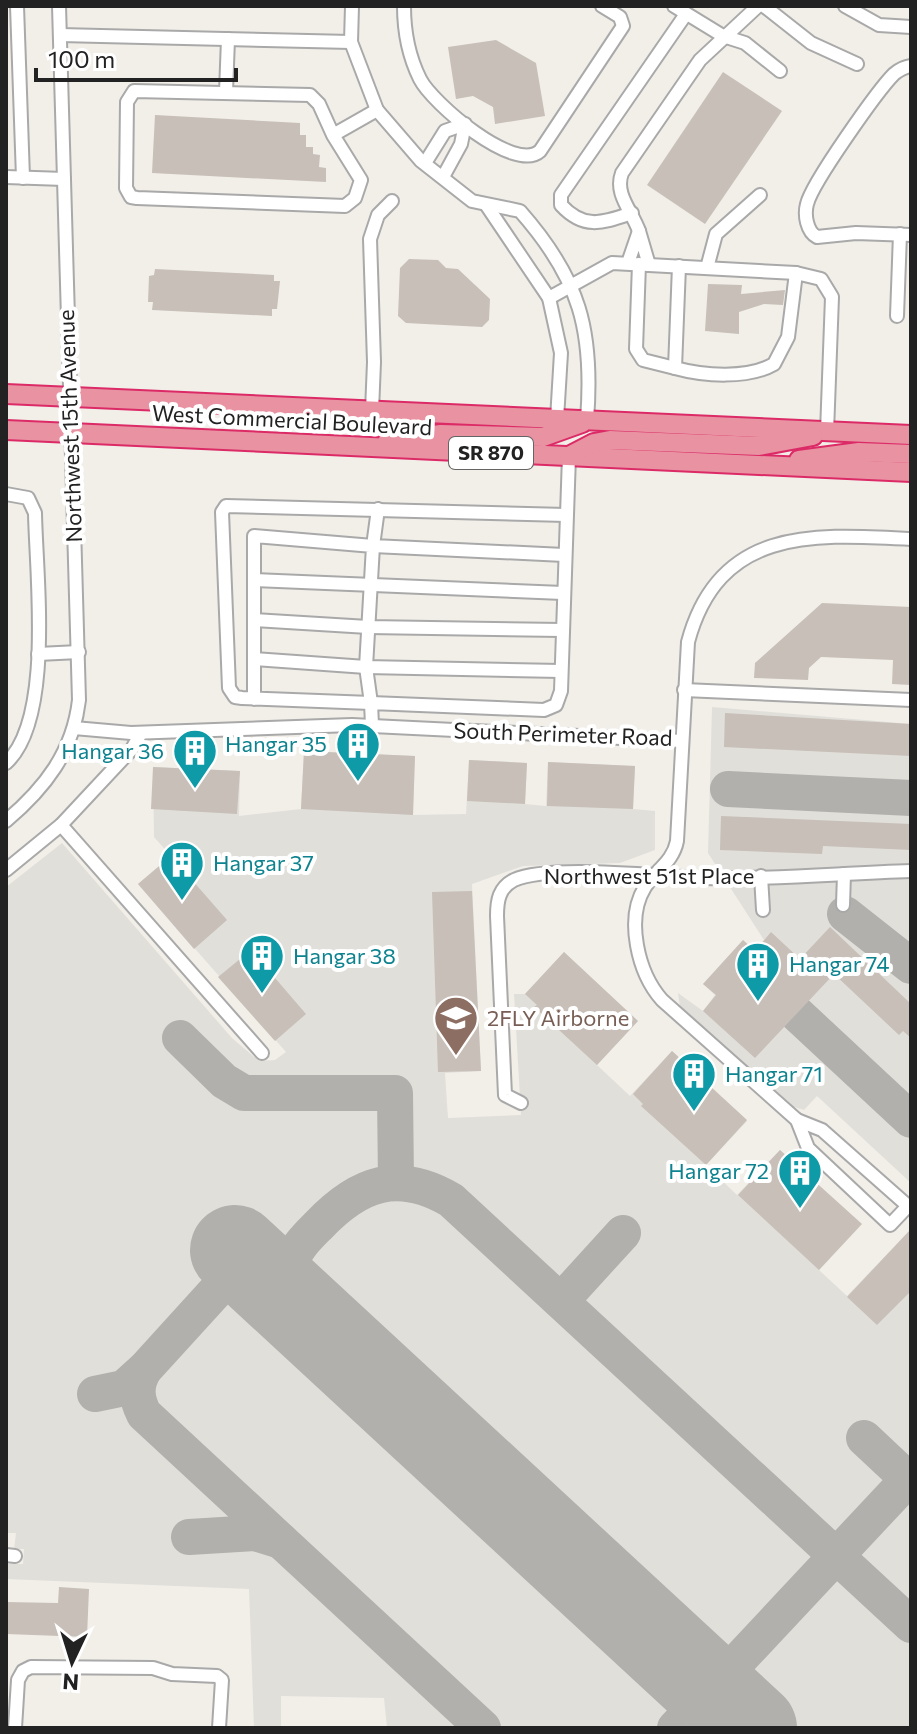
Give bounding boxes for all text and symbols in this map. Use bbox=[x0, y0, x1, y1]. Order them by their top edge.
scale bar bbox=[36, 32, 236, 82]
text: 100 m bbox=[48, 44, 115, 73]
street label: Northwest 15th Avenue bbox=[52, 309, 87, 543]
street label: West Commercial Boulevard bbox=[151, 399, 433, 440]
road number: SR 870 bbox=[449, 437, 533, 469]
street label: South Perimeter Road bbox=[453, 716, 673, 751]
building icon: Hangar 35 bbox=[334, 720, 382, 783]
building icon: Hangar 36 bbox=[171, 727, 219, 790]
place label: Hangar 35 bbox=[225, 730, 327, 757]
place label: Hangar 36 bbox=[61, 737, 164, 764]
building icon: Hangar 37 bbox=[158, 839, 206, 902]
place label: Hangar 37 bbox=[213, 849, 314, 876]
street label: Northwest 51st Place bbox=[544, 862, 754, 889]
building icon: Hangar 38 bbox=[238, 932, 286, 995]
building icon: Hangar 74 bbox=[734, 940, 782, 1003]
place label: Hangar 38 bbox=[293, 942, 396, 969]
place label: Hangar 74 bbox=[789, 950, 889, 977]
school or university icon: 2FLY Airborne bbox=[432, 994, 480, 1057]
place label: 2FLY Airborne bbox=[487, 1004, 629, 1031]
building icon: Hangar 71 bbox=[670, 1050, 718, 1113]
place label: Hangar 71 bbox=[725, 1060, 823, 1087]
building icon: Hangar 72 bbox=[776, 1147, 824, 1210]
place label: Hangar 72 bbox=[668, 1157, 769, 1184]
north arrow bbox=[32, 1622, 112, 1702]
text: N bbox=[61, 1668, 80, 1696]

